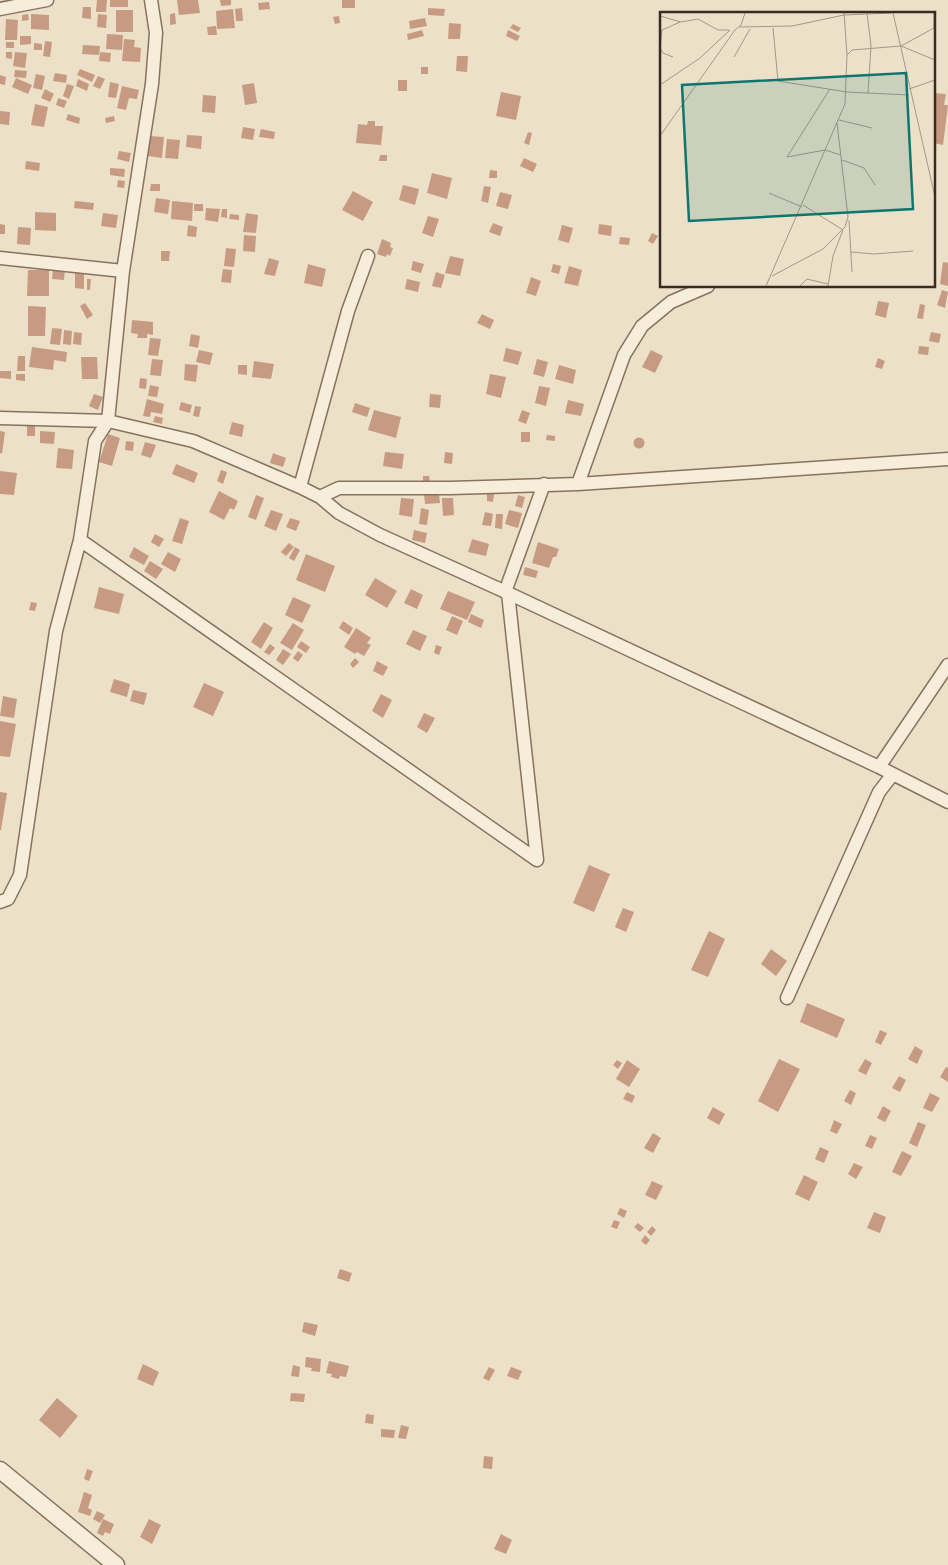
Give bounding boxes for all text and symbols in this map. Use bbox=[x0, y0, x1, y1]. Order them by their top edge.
inset map bbox=[660, 12, 936, 288]

